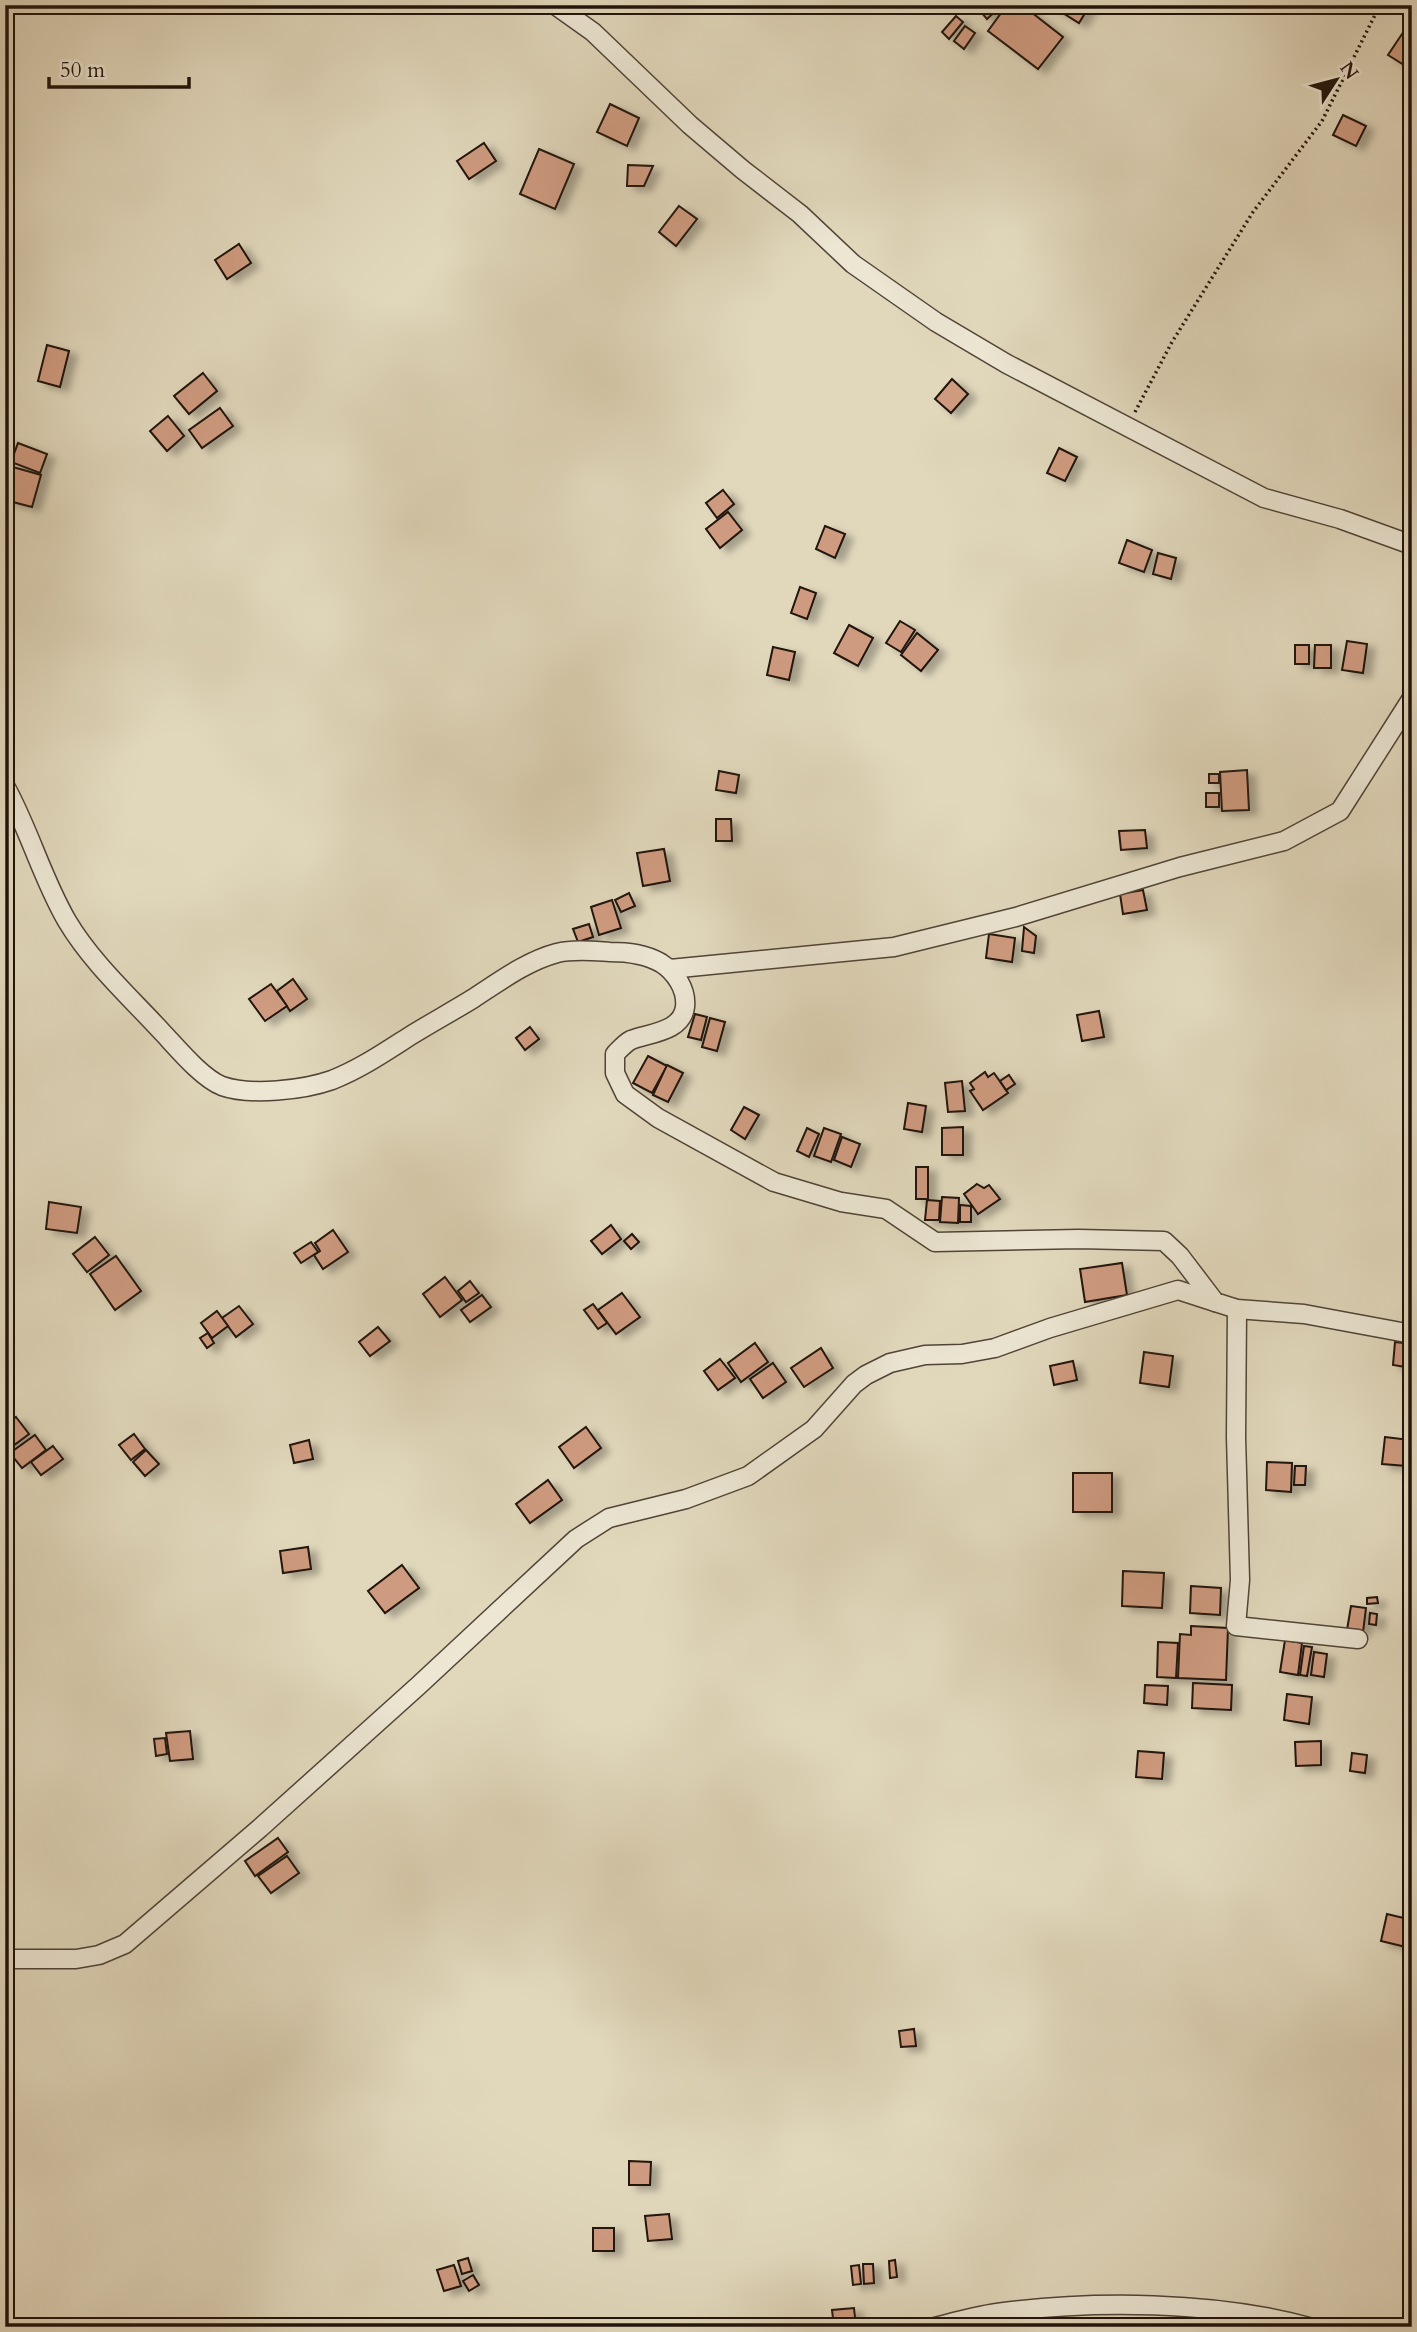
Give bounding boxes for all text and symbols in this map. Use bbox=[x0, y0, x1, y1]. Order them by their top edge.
scale bar bbox=[49, 46, 189, 90]
north arrow bbox=[1302, 46, 1372, 116]
text: 50 m bbox=[60, 56, 105, 85]
text: N bbox=[1334, 56, 1365, 85]

